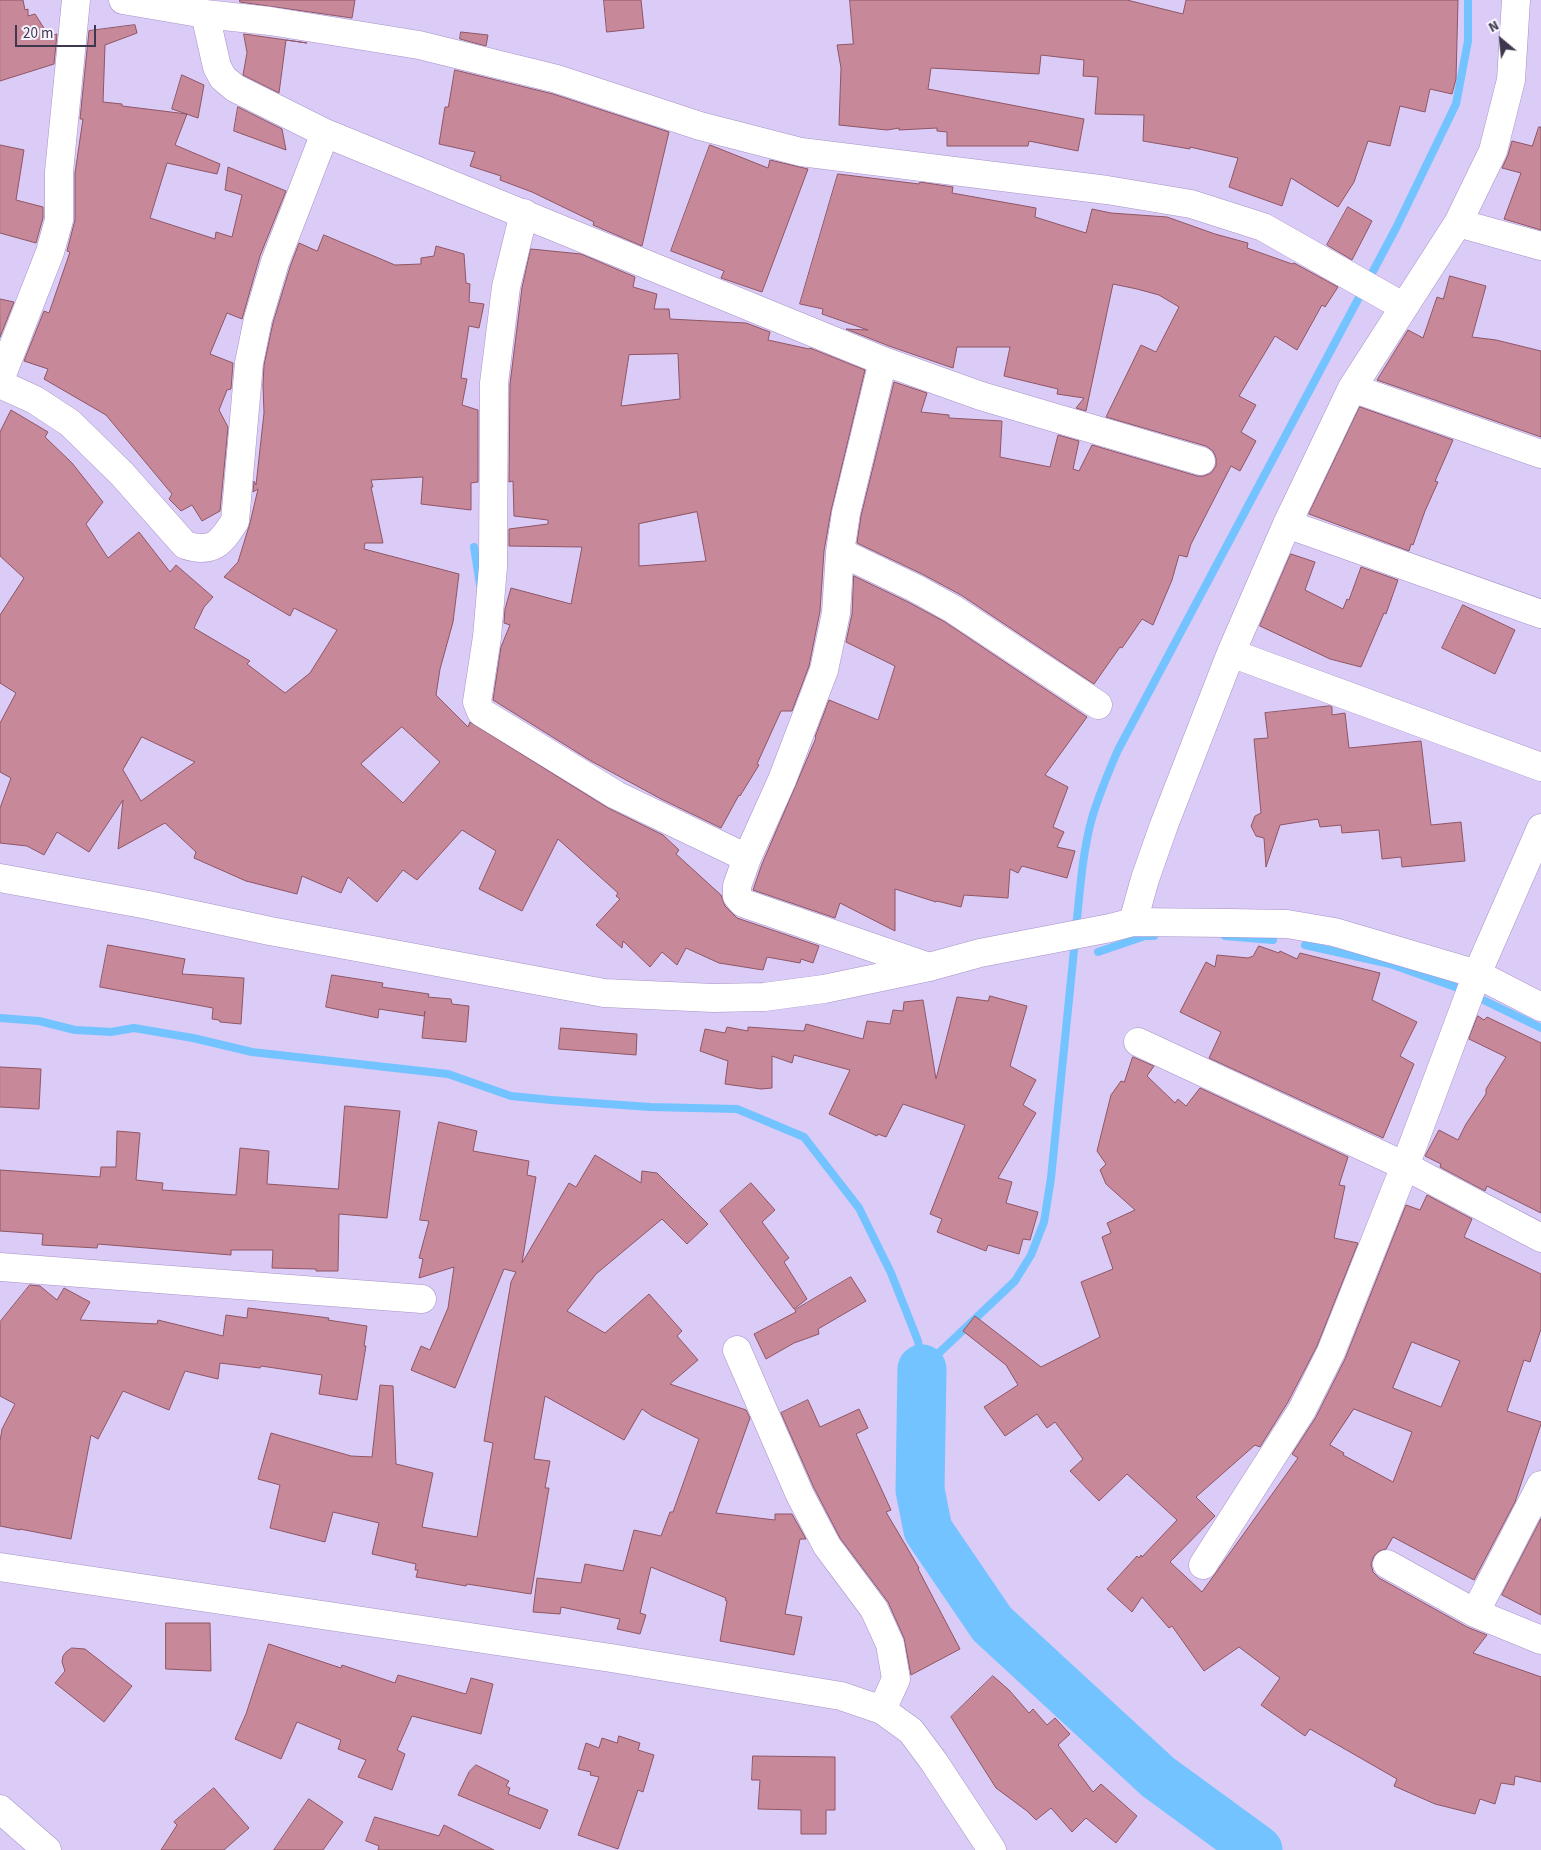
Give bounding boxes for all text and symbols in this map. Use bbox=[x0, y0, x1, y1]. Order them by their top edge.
scale bar bbox=[18, 15, 99, 47]
north arrow bbox=[1476, 15, 1526, 65]
text: N bbox=[1485, 16, 1503, 38]
text: 20 m bbox=[23, 23, 53, 44]

